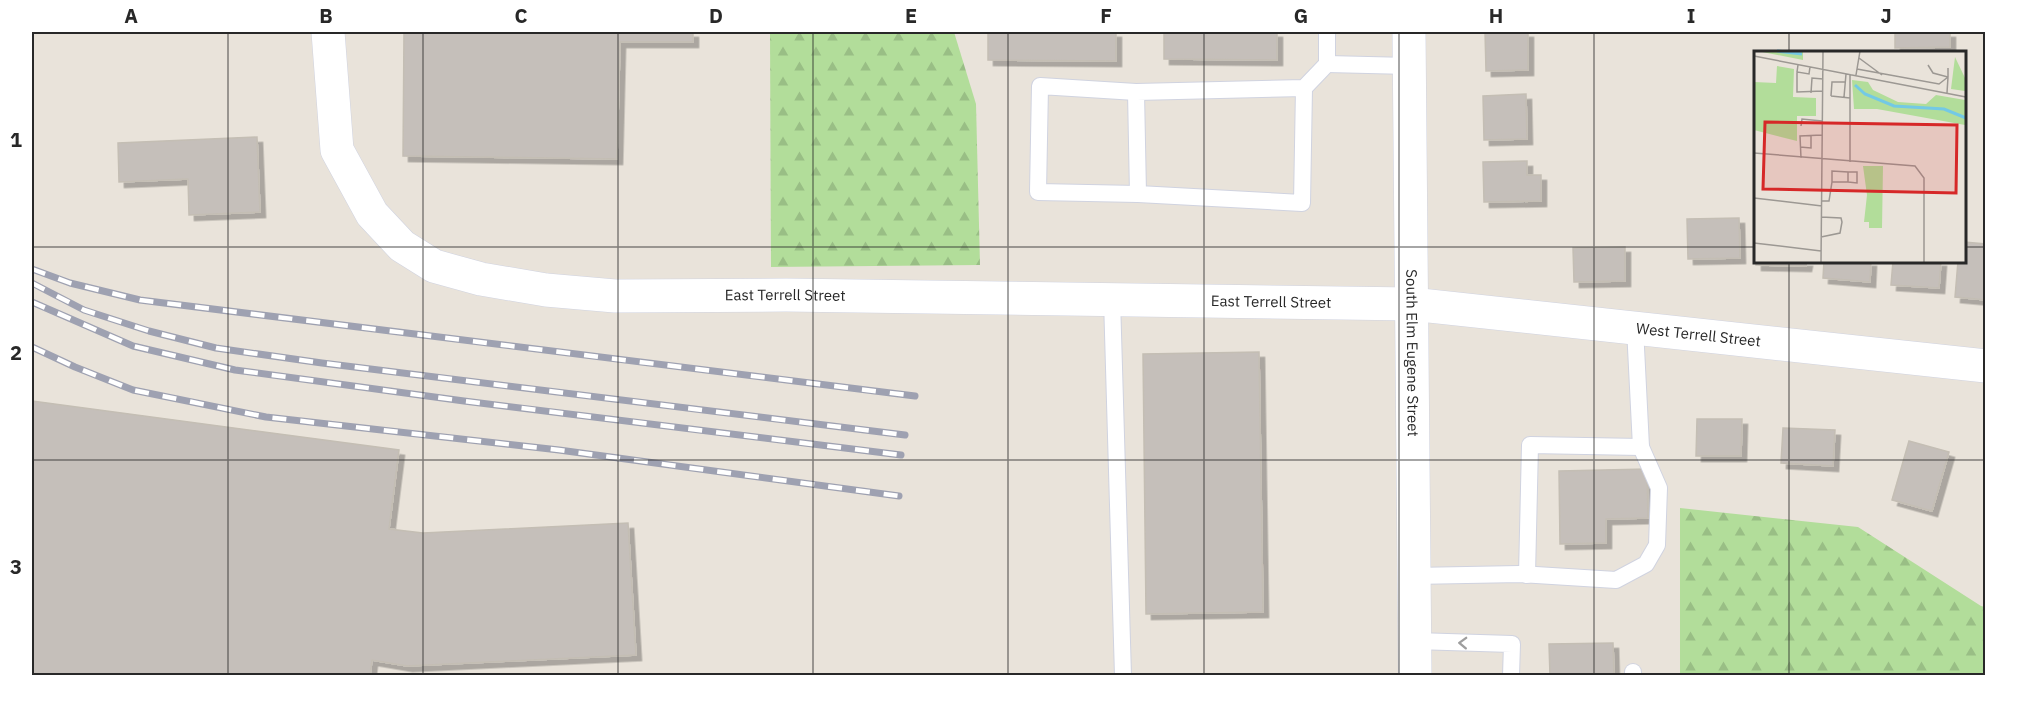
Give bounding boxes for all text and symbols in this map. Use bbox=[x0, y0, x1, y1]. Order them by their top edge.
text: A bbox=[124, 2, 138, 29]
text: B bbox=[319, 2, 333, 29]
text: C bbox=[514, 2, 528, 29]
text: D bbox=[709, 2, 723, 29]
text: E bbox=[905, 2, 917, 29]
text: F bbox=[1100, 2, 1112, 29]
text: G bbox=[1294, 2, 1308, 29]
text: H bbox=[1489, 2, 1503, 29]
text: I bbox=[1687, 2, 1695, 29]
text: J bbox=[1880, 2, 1892, 29]
inset map bbox=[1754, 51, 1966, 262]
text: 1 bbox=[10, 126, 22, 153]
street label: South Elm Eugene Street bbox=[1402, 269, 1423, 437]
street label: East Terrell Street bbox=[725, 285, 846, 305]
street label: East Terrell Street bbox=[1211, 291, 1332, 312]
street label: West Terrell Street bbox=[1635, 318, 1762, 351]
text: 2 bbox=[10, 339, 22, 366]
text: 3 bbox=[10, 553, 22, 580]
one-way arrow bbox=[1459, 636, 1468, 649]

